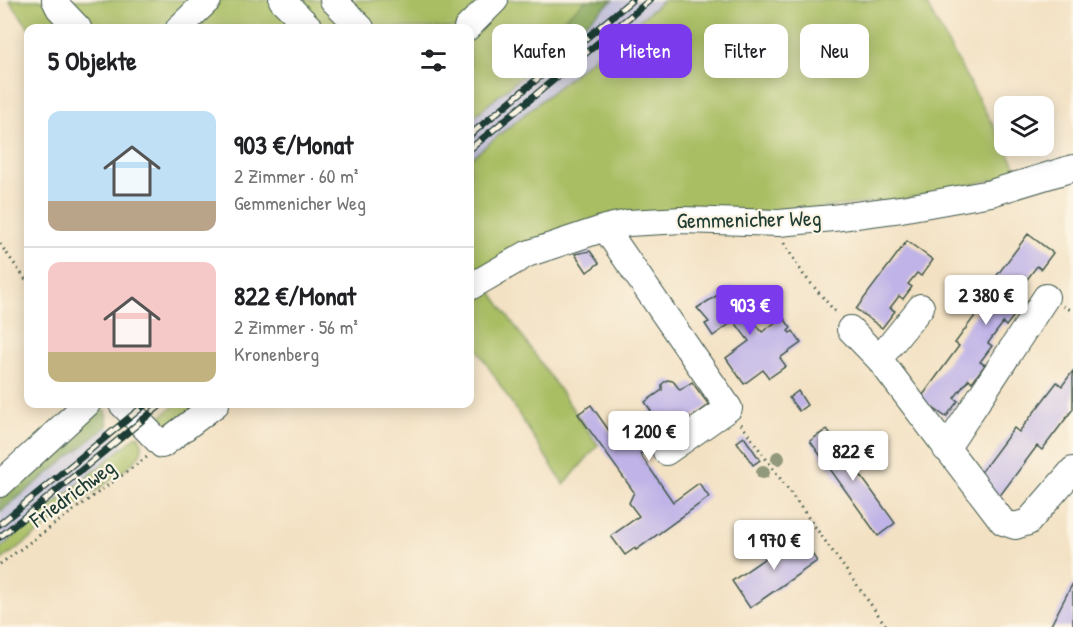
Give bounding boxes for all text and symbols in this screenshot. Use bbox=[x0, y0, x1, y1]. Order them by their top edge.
chip: Kaufen bbox=[492, 24, 587, 78]
chip: Mieten bbox=[599, 24, 692, 78]
chip: Filter bbox=[704, 24, 788, 78]
chip: Neu bbox=[800, 24, 869, 78]
text: 5 Objekte bbox=[48, 43, 137, 78]
icon: filters bbox=[417, 44, 450, 77]
map controls bbox=[994, 96, 1054, 156]
button: layers bbox=[994, 96, 1054, 156]
text: 903 €/Monat bbox=[234, 127, 353, 162]
icon: home bbox=[96, 135, 168, 207]
text: 2 Zimmer · 60 m² bbox=[234, 162, 358, 189]
text: Gemmenicher Weg bbox=[234, 189, 366, 216]
street label: Gemmenicher Weg bbox=[676, 203, 822, 235]
pin: 2 380 € bbox=[931, 275, 1041, 326]
text: 822 €/Monat bbox=[234, 278, 356, 313]
text: 2 380 € bbox=[959, 281, 1013, 308]
pin: 903 € bbox=[708, 285, 792, 336]
icon: home bbox=[96, 286, 168, 358]
text: 903 € bbox=[730, 291, 770, 318]
text: 2 Zimmer · 56 m² bbox=[234, 313, 358, 340]
text: Kronenberg bbox=[234, 340, 319, 367]
pin: 1 200 € bbox=[594, 411, 704, 462]
text: 1 200 € bbox=[622, 417, 676, 444]
pin: 822 € bbox=[811, 431, 895, 482]
text: 822 € bbox=[832, 437, 874, 464]
street label: Friedrichweg bbox=[22, 452, 121, 535]
pin: 1 970 € bbox=[719, 520, 829, 571]
text: 1 970 € bbox=[748, 526, 800, 553]

